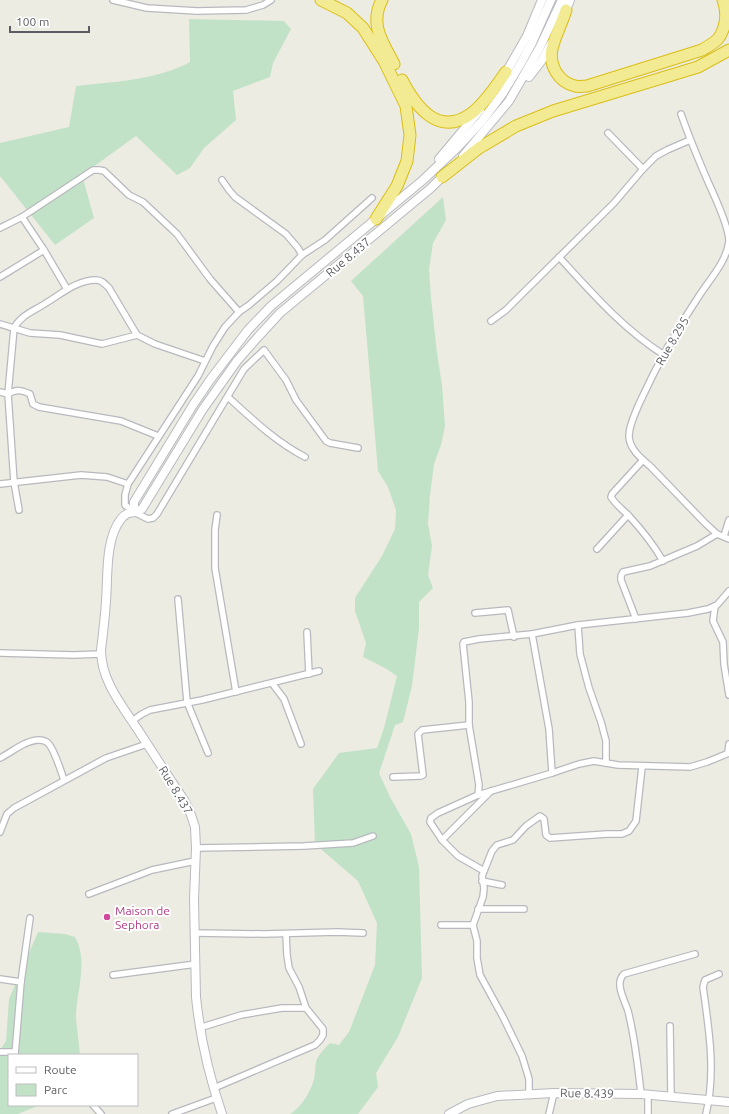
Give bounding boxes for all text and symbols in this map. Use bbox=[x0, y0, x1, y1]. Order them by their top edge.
scale bar bbox=[10, 8, 89, 34]
text: 100 m bbox=[16, 15, 49, 28]
street label: Rue 8.437 bbox=[323, 235, 373, 279]
street label: Rue 8.295 bbox=[653, 314, 691, 368]
street label: Rue 8.437 bbox=[157, 764, 195, 816]
place label: Maison de Sephora bbox=[115, 904, 170, 931]
marker: Maison de Sephora bbox=[102, 912, 112, 922]
legend bbox=[8, 1054, 138, 1106]
text: Route bbox=[44, 1063, 77, 1076]
text: Parc bbox=[44, 1083, 68, 1096]
street label: Rue 8.439 bbox=[560, 1086, 614, 1100]

